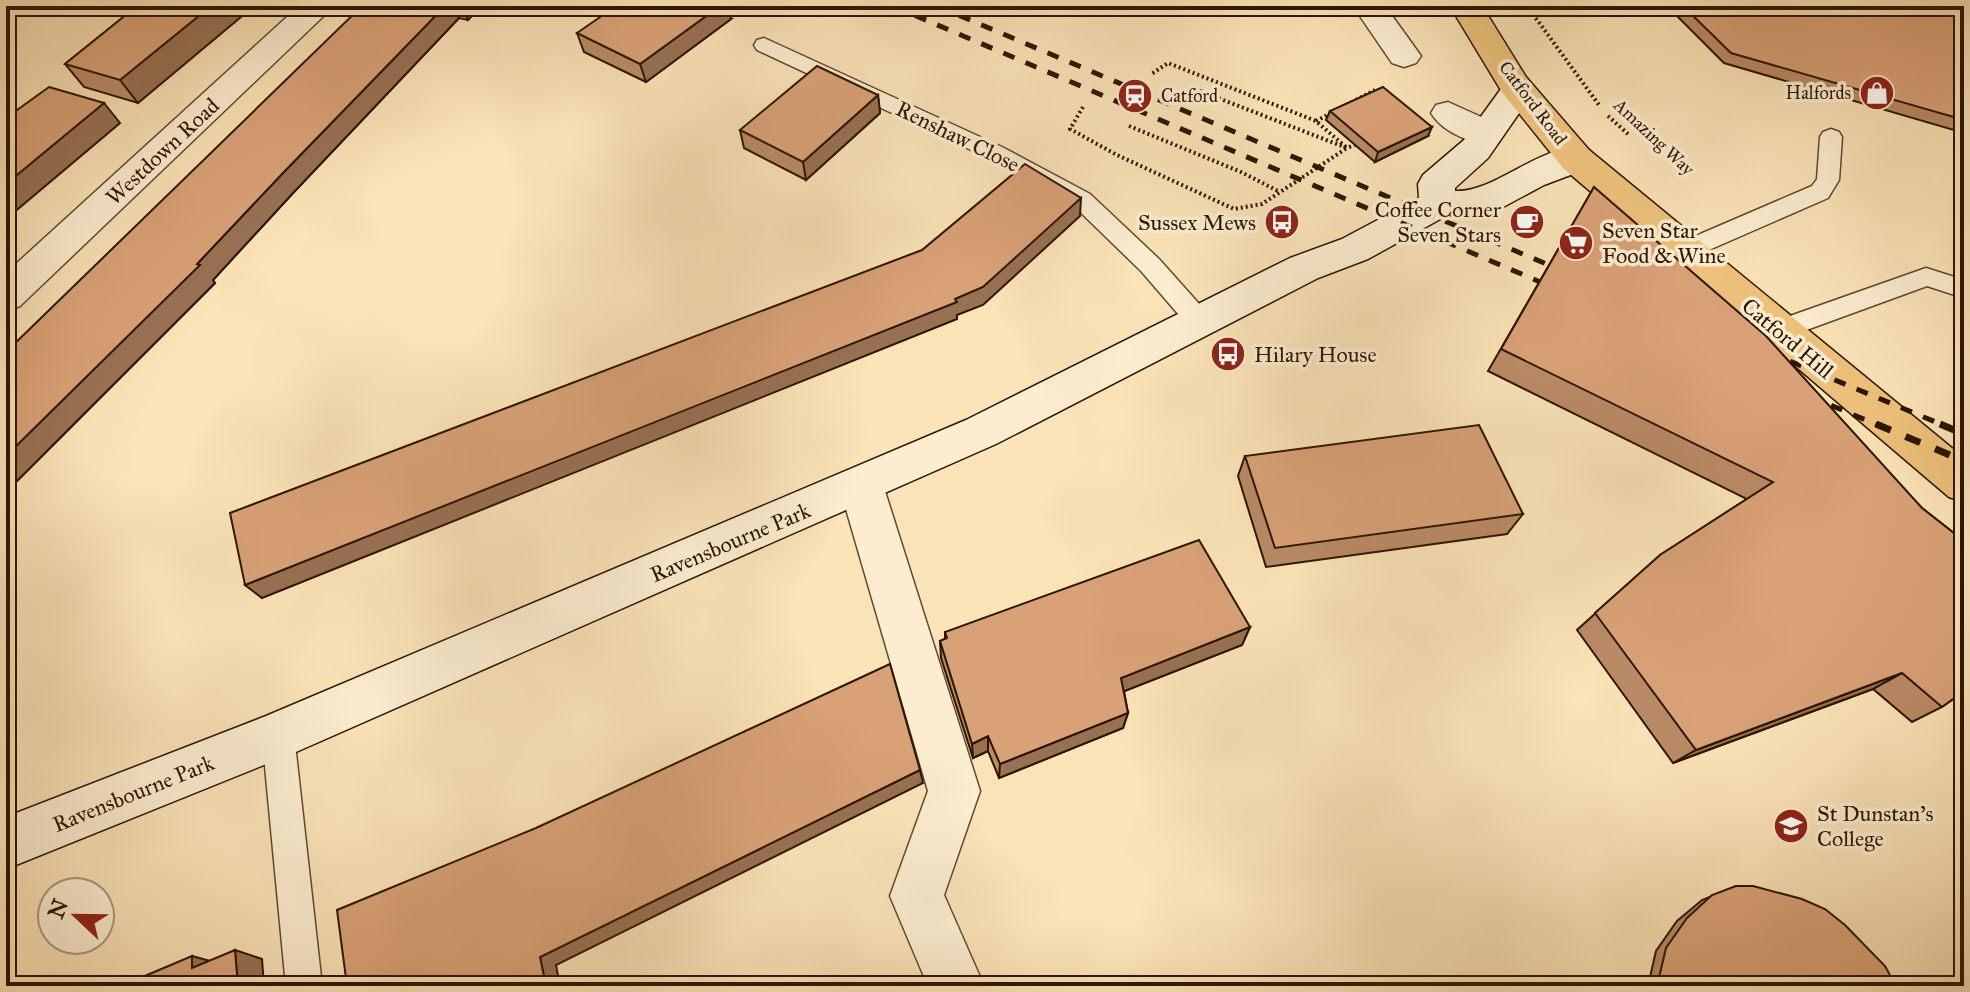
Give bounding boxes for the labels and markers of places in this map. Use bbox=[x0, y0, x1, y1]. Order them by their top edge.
shop icon: Halfords bbox=[1858, 74, 1896, 112]
station icon: Catford bbox=[1116, 77, 1154, 115]
place label: Halfords bbox=[1786, 82, 1851, 104]
place label: Catford bbox=[1161, 85, 1218, 107]
place label: Coffee Corner Seven Stars bbox=[1375, 196, 1502, 248]
bus stop icon: Sussex Mews bbox=[1263, 203, 1301, 241]
cafe icon: Coffee Corner Seven Stars bbox=[1508, 203, 1546, 241]
place label: Sussex Mews bbox=[1138, 209, 1256, 236]
place label: Seven Star Food & Wine bbox=[1602, 217, 1726, 269]
supermarket icon: Seven Star Food & Wine bbox=[1557, 224, 1595, 262]
bus stop icon: Hilary House bbox=[1209, 335, 1247, 373]
place label: Hilary House bbox=[1254, 341, 1377, 368]
place label: St Dunstan's College bbox=[1817, 800, 1934, 852]
school or university icon: St Dunstan's College bbox=[1772, 807, 1810, 845]

